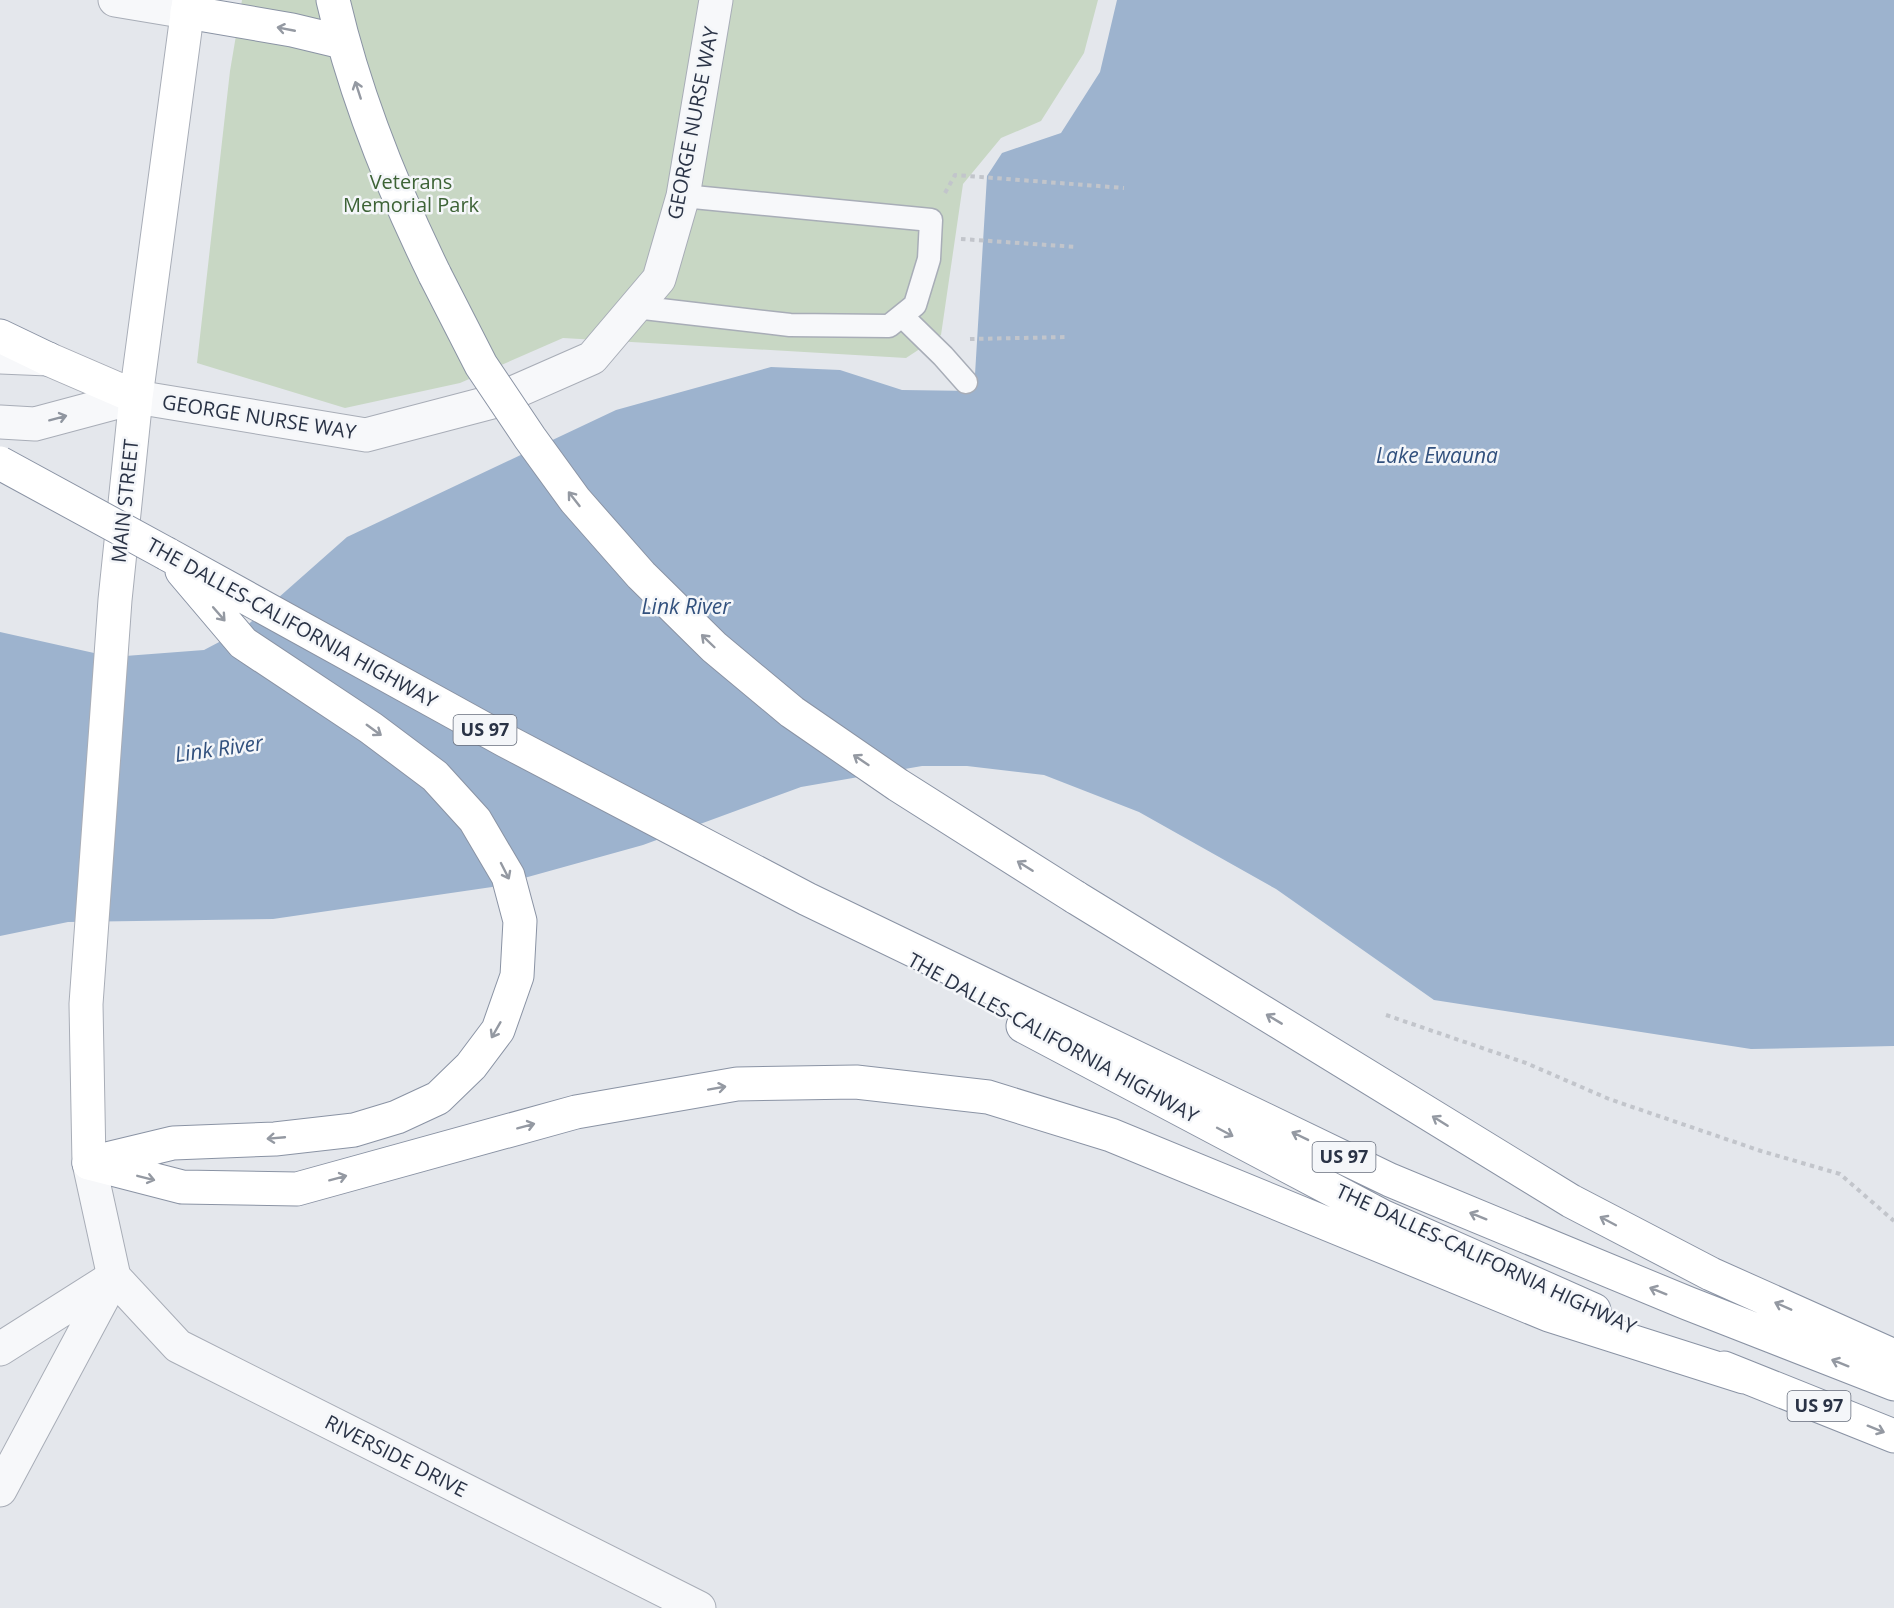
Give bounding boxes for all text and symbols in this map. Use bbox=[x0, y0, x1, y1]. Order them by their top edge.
one-way arrow bbox=[276, 23, 296, 34]
street label: GEORGE NURSE WAY bbox=[661, 23, 725, 222]
one-way arrow bbox=[352, 81, 363, 100]
park label: Veterans Memorial Park bbox=[343, 168, 480, 218]
street label: GEORGE NURSE WAY bbox=[160, 388, 359, 445]
one-way arrow bbox=[48, 412, 67, 423]
street label: MAIN STREET bbox=[105, 438, 144, 564]
water label: Lake Ewauna bbox=[1376, 441, 1498, 469]
one-way arrow bbox=[568, 491, 581, 507]
street label: THE DALLES-CALIFORNIA HIGHWAY bbox=[142, 531, 443, 714]
water label: Link River bbox=[642, 592, 731, 620]
one-way arrow bbox=[212, 606, 225, 622]
one-way arrow bbox=[700, 633, 715, 648]
road number: US 97 bbox=[454, 715, 516, 745]
one-way arrow bbox=[365, 724, 381, 736]
water label: Link River bbox=[173, 728, 266, 768]
one-way arrow bbox=[854, 754, 870, 766]
one-way arrow bbox=[1017, 859, 1034, 871]
one-way arrow bbox=[499, 862, 511, 880]
street label: THE DALLES-CALIFORNIA HIGHWAY bbox=[903, 946, 1204, 1129]
one-way arrow bbox=[1266, 1012, 1283, 1024]
one-way arrow bbox=[490, 1021, 502, 1038]
one-way arrow bbox=[707, 1082, 726, 1093]
one-way arrow bbox=[1432, 1114, 1449, 1127]
one-way arrow bbox=[516, 1120, 535, 1131]
one-way arrow bbox=[1215, 1127, 1233, 1138]
one-way arrow bbox=[1292, 1130, 1310, 1142]
one-way arrow bbox=[267, 1133, 287, 1144]
road number: US 97 bbox=[1312, 1142, 1376, 1172]
one-way arrow bbox=[136, 1172, 155, 1184]
one-way arrow bbox=[328, 1172, 347, 1183]
street label: THE DALLES-CALIFORNIA HIGHWAY bbox=[1332, 1177, 1642, 1341]
one-way arrow bbox=[1469, 1210, 1488, 1221]
one-way arrow bbox=[1599, 1214, 1617, 1226]
one-way arrow bbox=[1650, 1285, 1668, 1296]
one-way arrow bbox=[1775, 1300, 1793, 1312]
one-way arrow bbox=[1831, 1357, 1849, 1368]
road number: US 97 bbox=[1788, 1391, 1850, 1421]
street label: RIVERSIDE DRIVE bbox=[321, 1408, 472, 1503]
one-way arrow bbox=[1867, 1424, 1885, 1435]

